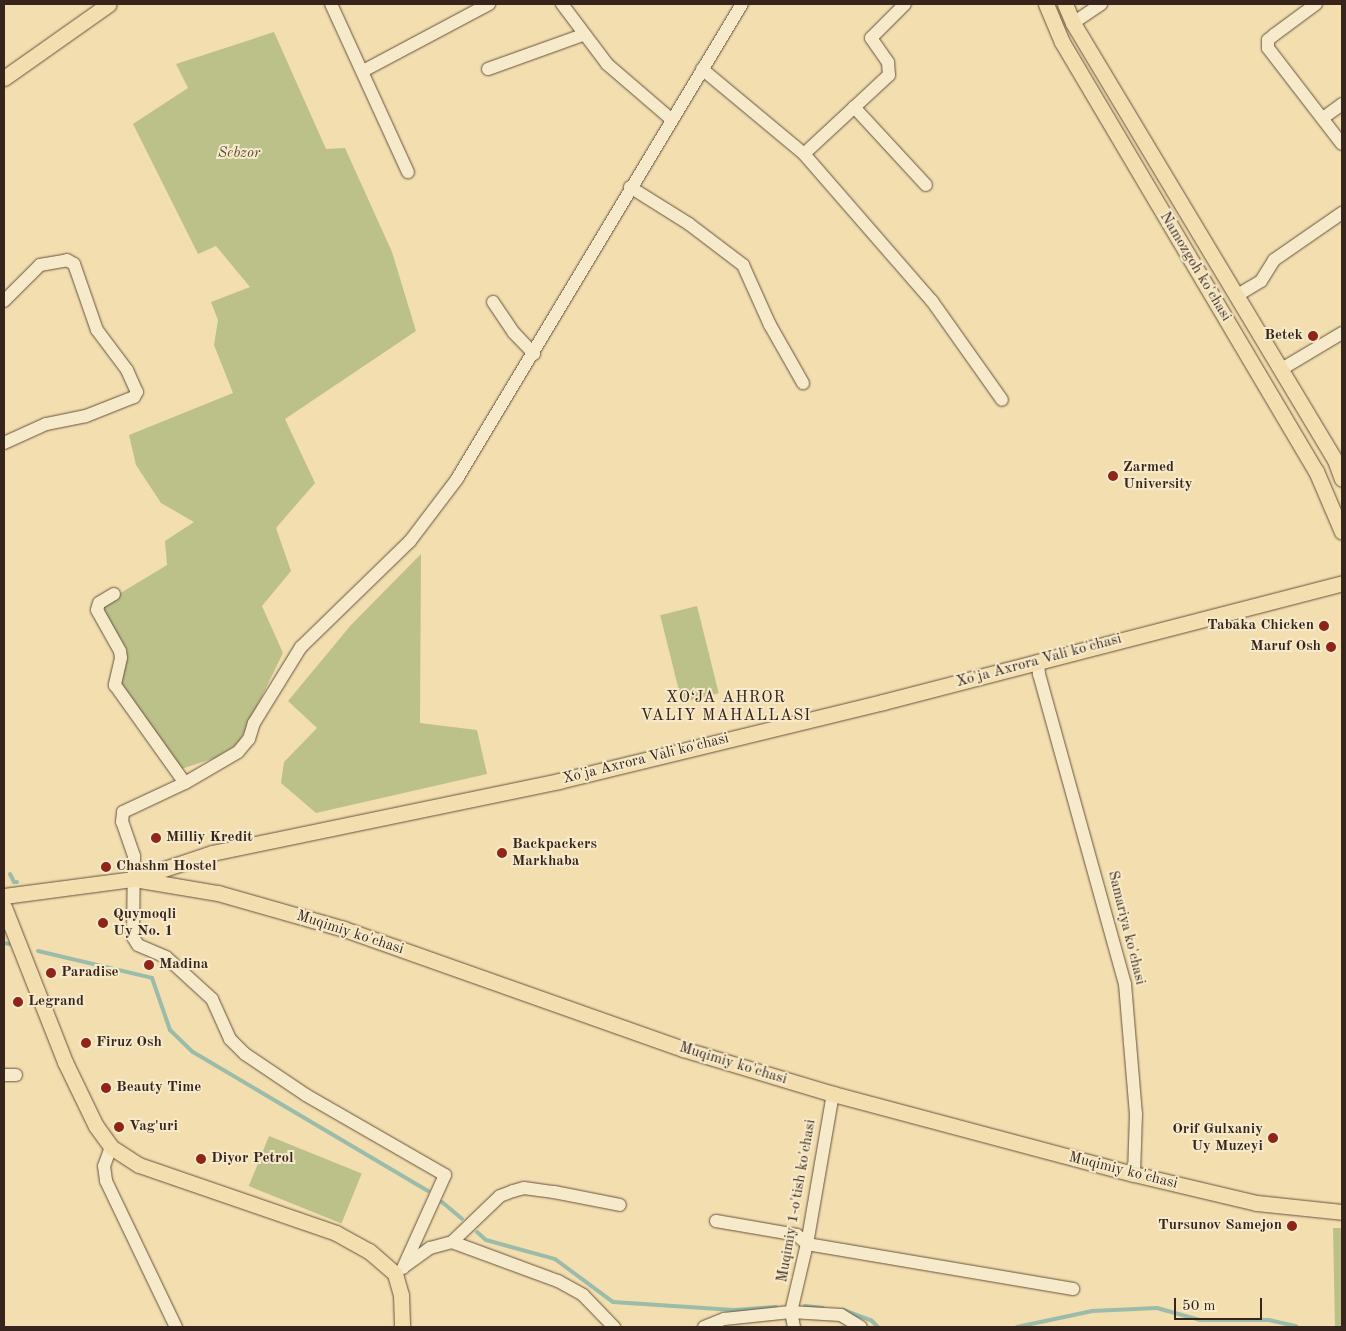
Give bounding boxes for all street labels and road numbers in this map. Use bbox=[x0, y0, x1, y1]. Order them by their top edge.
street label: Namozgoh ko'chasi bbox=[1155, 209, 1235, 325]
street label: Xo'ja Axrora Vali ko'chasi bbox=[954, 630, 1124, 692]
street label: Xo'ja Axrora Vali ko'chasi bbox=[561, 730, 731, 788]
street label: Samariya ko'chasi bbox=[1103, 869, 1149, 987]
street label: Muqimiy ko'chasi bbox=[294, 907, 406, 959]
street label: Muqimiy ko'chasi bbox=[677, 1039, 789, 1089]
street label: Muqimiy 1-o'tish ko'chasi bbox=[774, 1118, 820, 1284]
street label: Muqimiy ko'chasi bbox=[1067, 1149, 1179, 1193]

